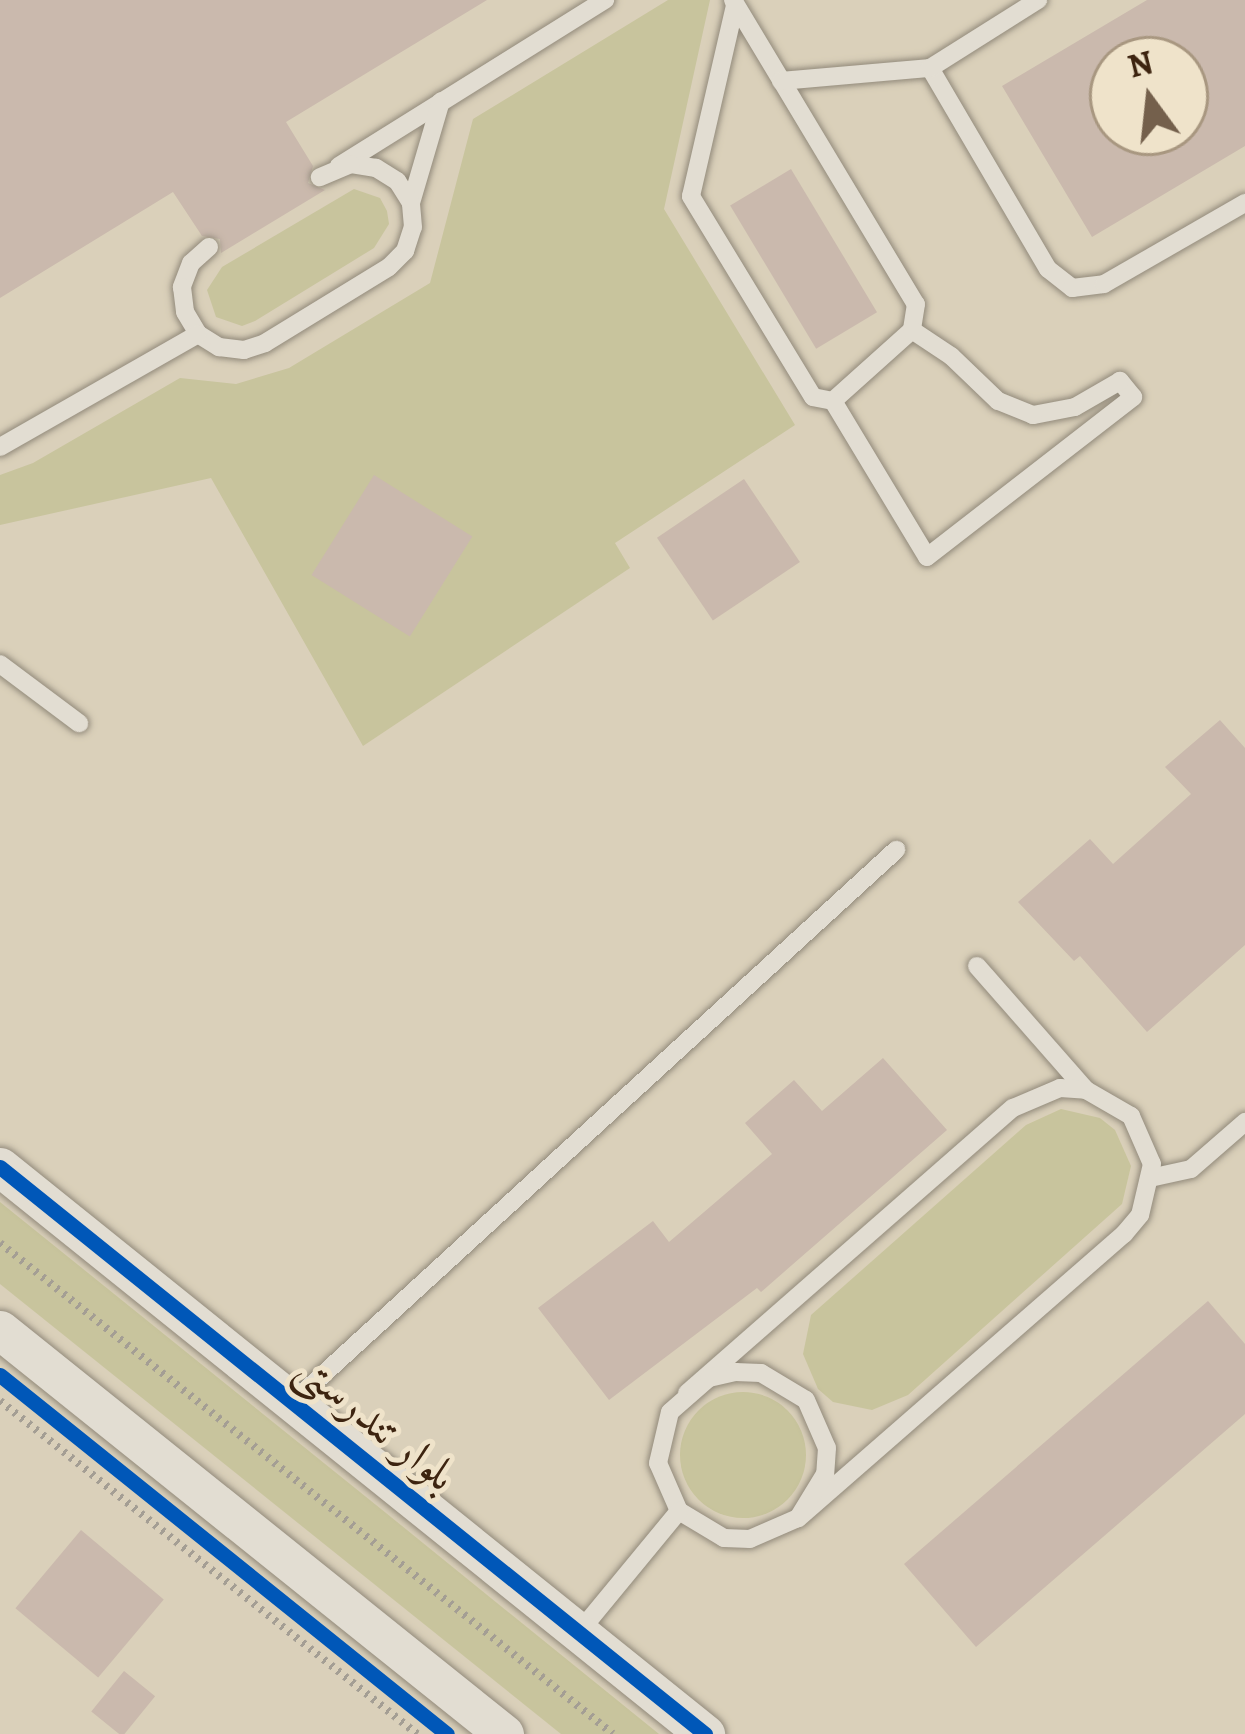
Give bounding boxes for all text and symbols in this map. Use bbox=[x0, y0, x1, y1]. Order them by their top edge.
north arrow bbox=[1089, 36, 1209, 156]
text: N bbox=[1123, 39, 1158, 88]
street label: بلوار تندرستی bbox=[285, 1341, 467, 1503]

